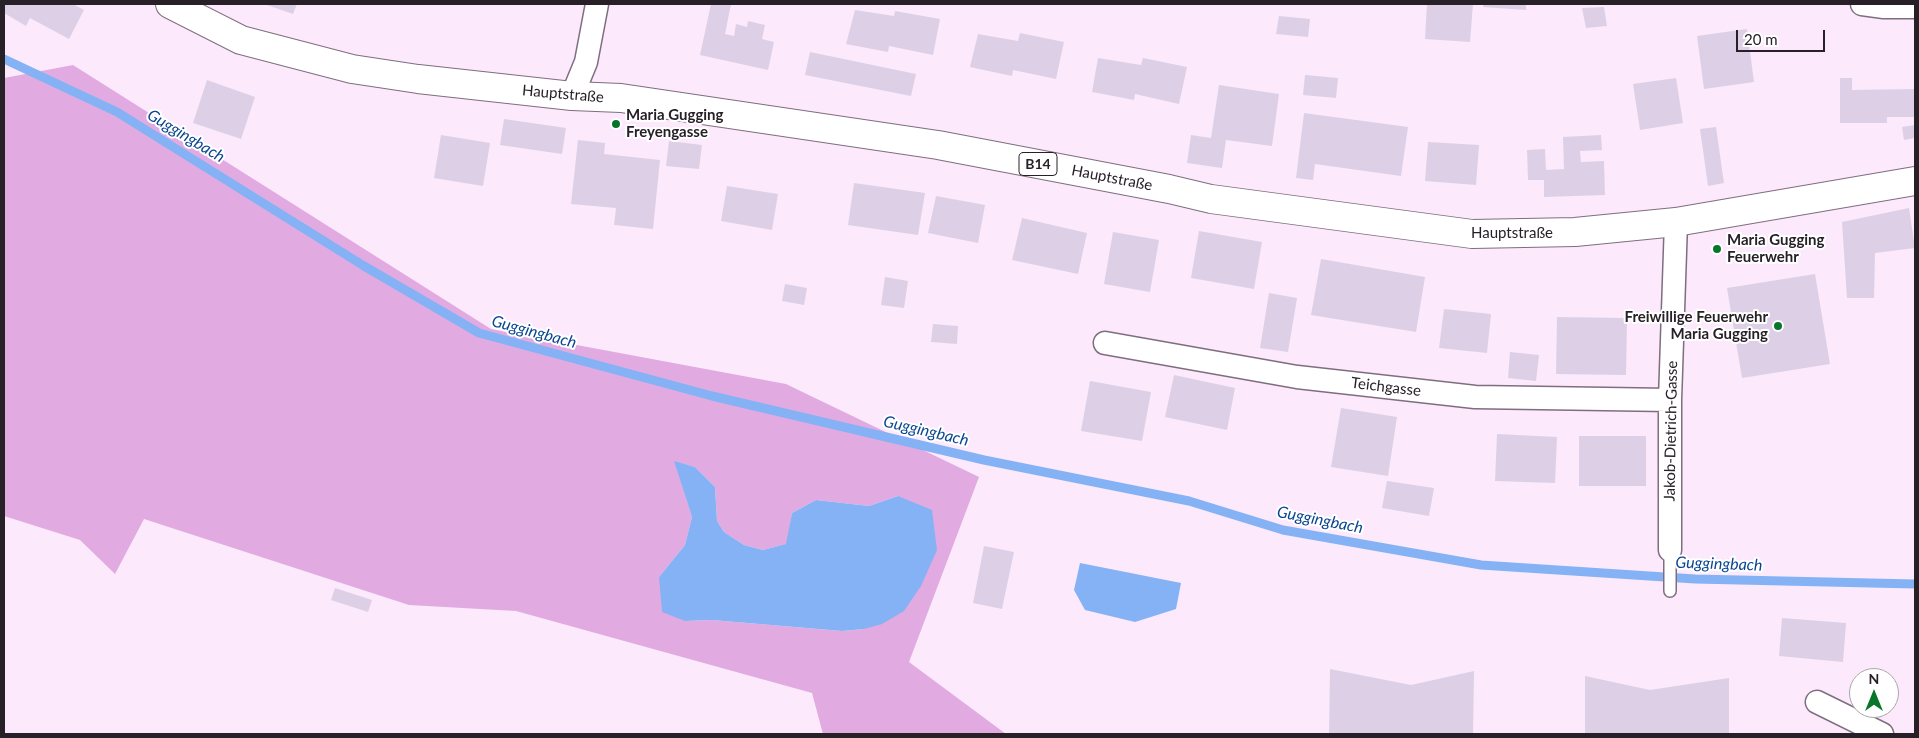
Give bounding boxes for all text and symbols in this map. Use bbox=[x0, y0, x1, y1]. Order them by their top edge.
scale bar bbox=[1739, 20, 1828, 52]
text: 20 m bbox=[1744, 30, 1778, 48]
street label: Hauptstraße bbox=[521, 81, 605, 107]
water label: Guggingbach bbox=[144, 105, 228, 167]
place label: Maria Gugging Freyengasse bbox=[626, 106, 723, 141]
marker: Maria Gugging Freyengasse bbox=[610, 118, 622, 130]
road number: B14 bbox=[1019, 152, 1057, 175]
street label: Hauptstraße bbox=[1070, 161, 1154, 195]
street label: Hauptstraße bbox=[1471, 224, 1553, 242]
place label: Maria Gugging Feuerwehr bbox=[1727, 231, 1824, 266]
marker: Maria Gugging Feuerwehr bbox=[1711, 243, 1723, 255]
place label: Freiwillige Feuerwehr Maria Gugging bbox=[1625, 308, 1768, 343]
water label: Guggingbach bbox=[490, 311, 578, 353]
marker: Freiwillige Feuerwehr Maria Gugging bbox=[1772, 320, 1784, 332]
street label: Jakob-Dietrich-Gasse bbox=[1661, 360, 1681, 502]
street label: Teichgasse bbox=[1350, 374, 1422, 400]
water label: Guggingbach bbox=[881, 412, 971, 450]
water label: Guggingbach bbox=[1275, 502, 1365, 538]
water label: Guggingbach bbox=[1675, 553, 1763, 575]
north arrow bbox=[1849, 668, 1899, 718]
text: N bbox=[1869, 670, 1879, 687]

